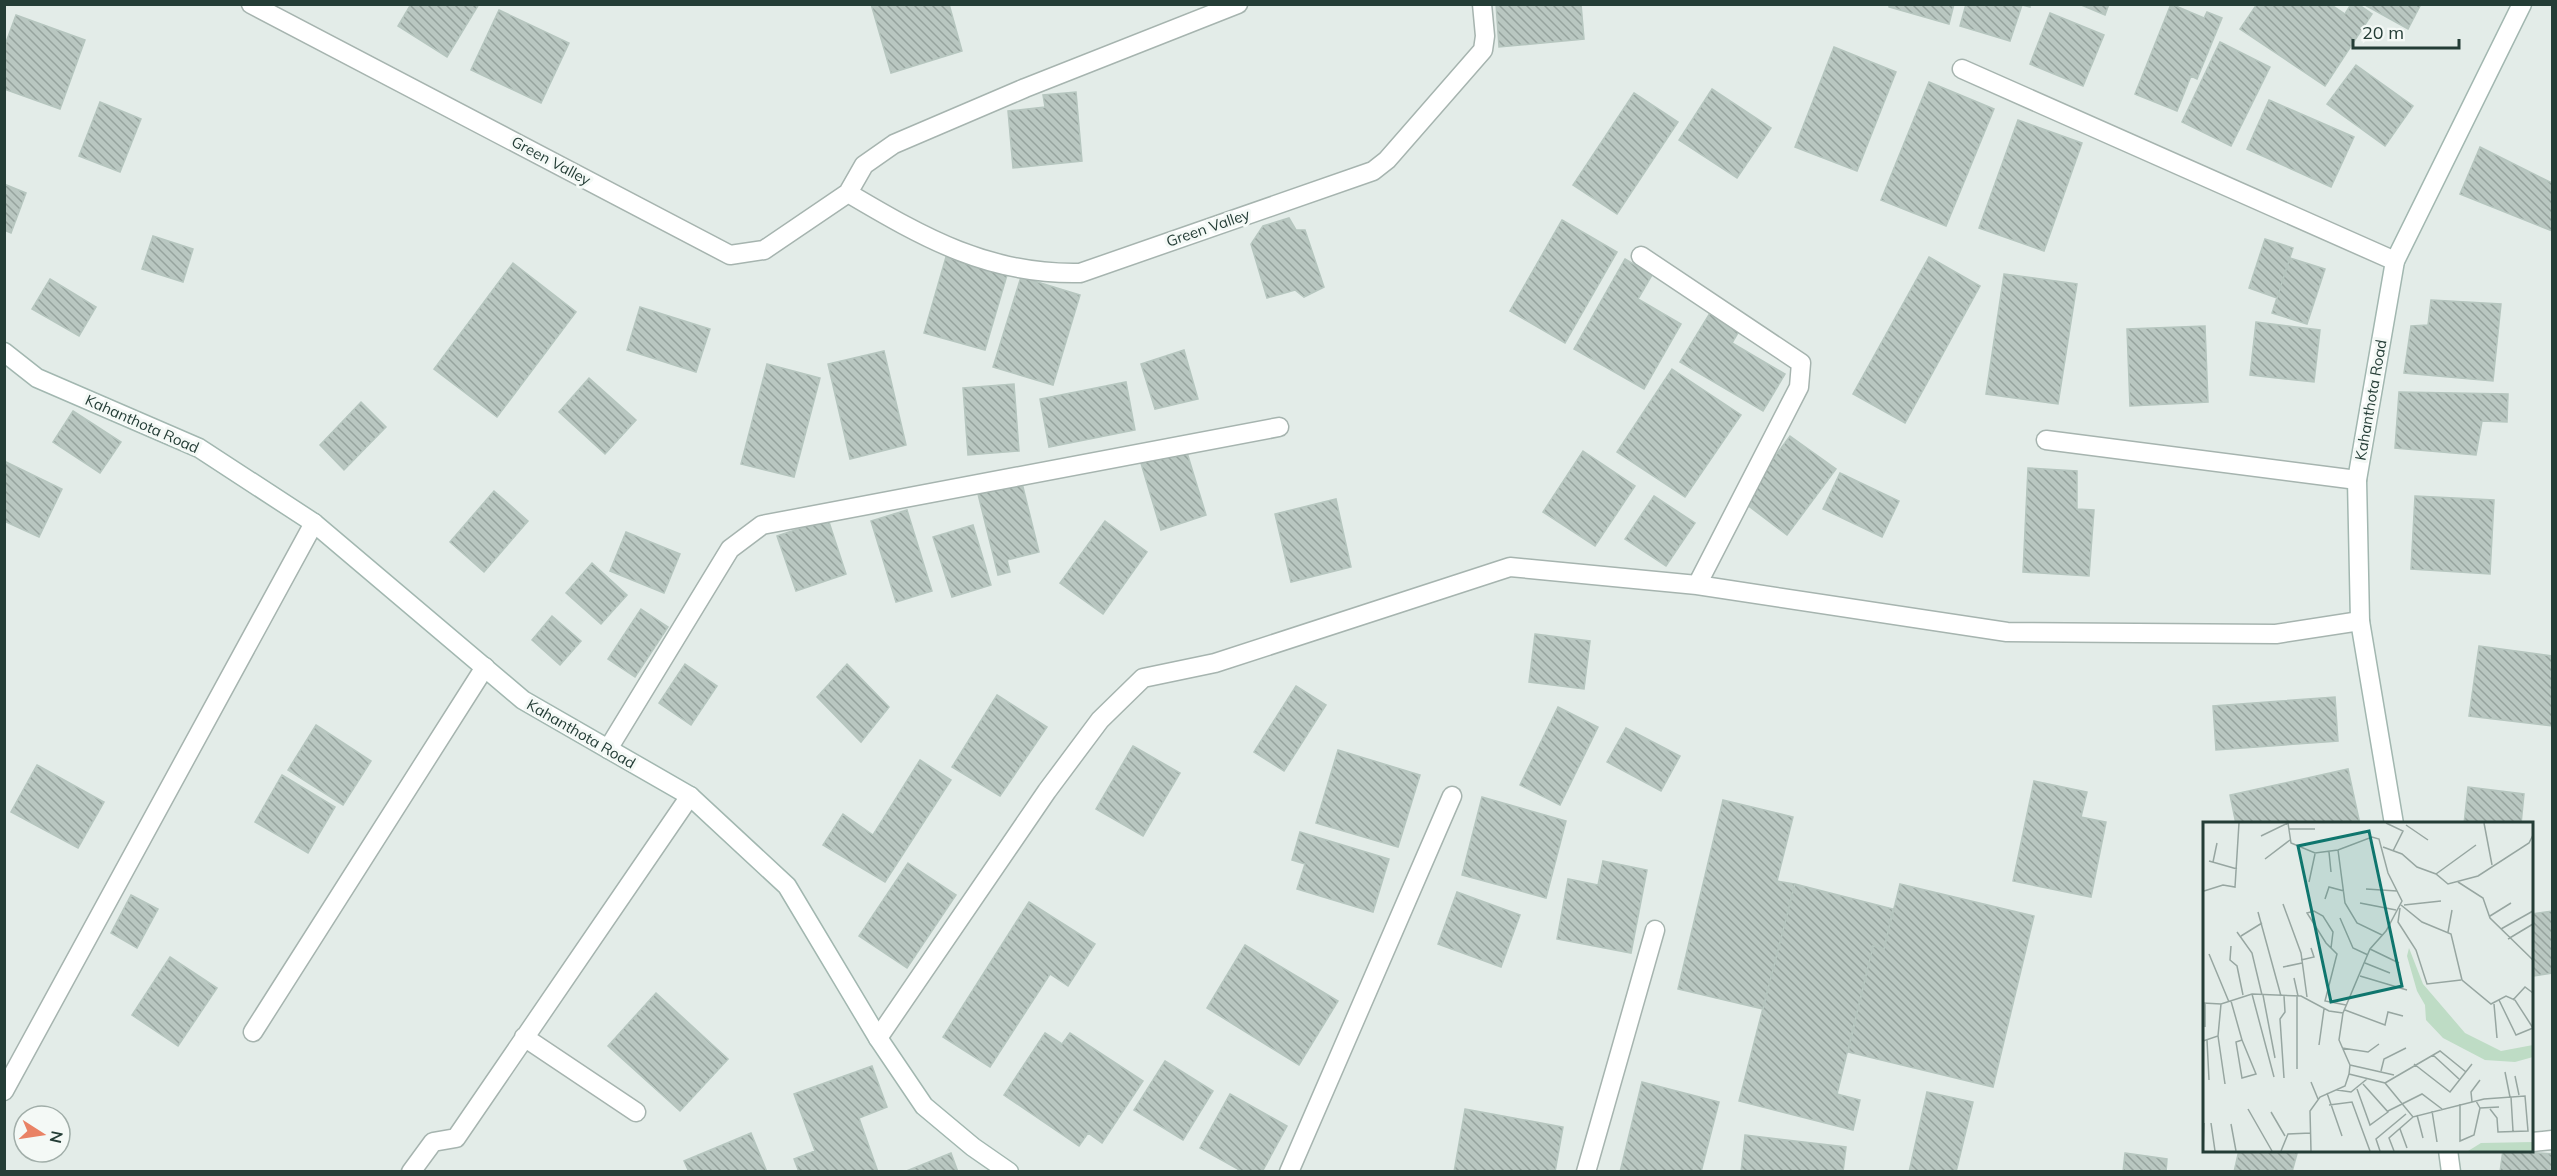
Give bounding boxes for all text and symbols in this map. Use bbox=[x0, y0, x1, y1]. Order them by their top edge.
scale bar bbox=[2353, 12, 2460, 50]
text: 20 m bbox=[2362, 21, 2404, 44]
street label: Green Valley bbox=[508, 132, 594, 189]
street label: Green Valley bbox=[1164, 204, 1252, 251]
street label: Kahanthota Road bbox=[2351, 338, 2391, 462]
street label: Kahanthota Road bbox=[82, 390, 202, 457]
street label: Kahanthota Road bbox=[523, 695, 639, 772]
inset map bbox=[2203, 822, 2533, 1152]
north arrow bbox=[12, 1104, 72, 1164]
text: N bbox=[46, 1129, 68, 1145]

